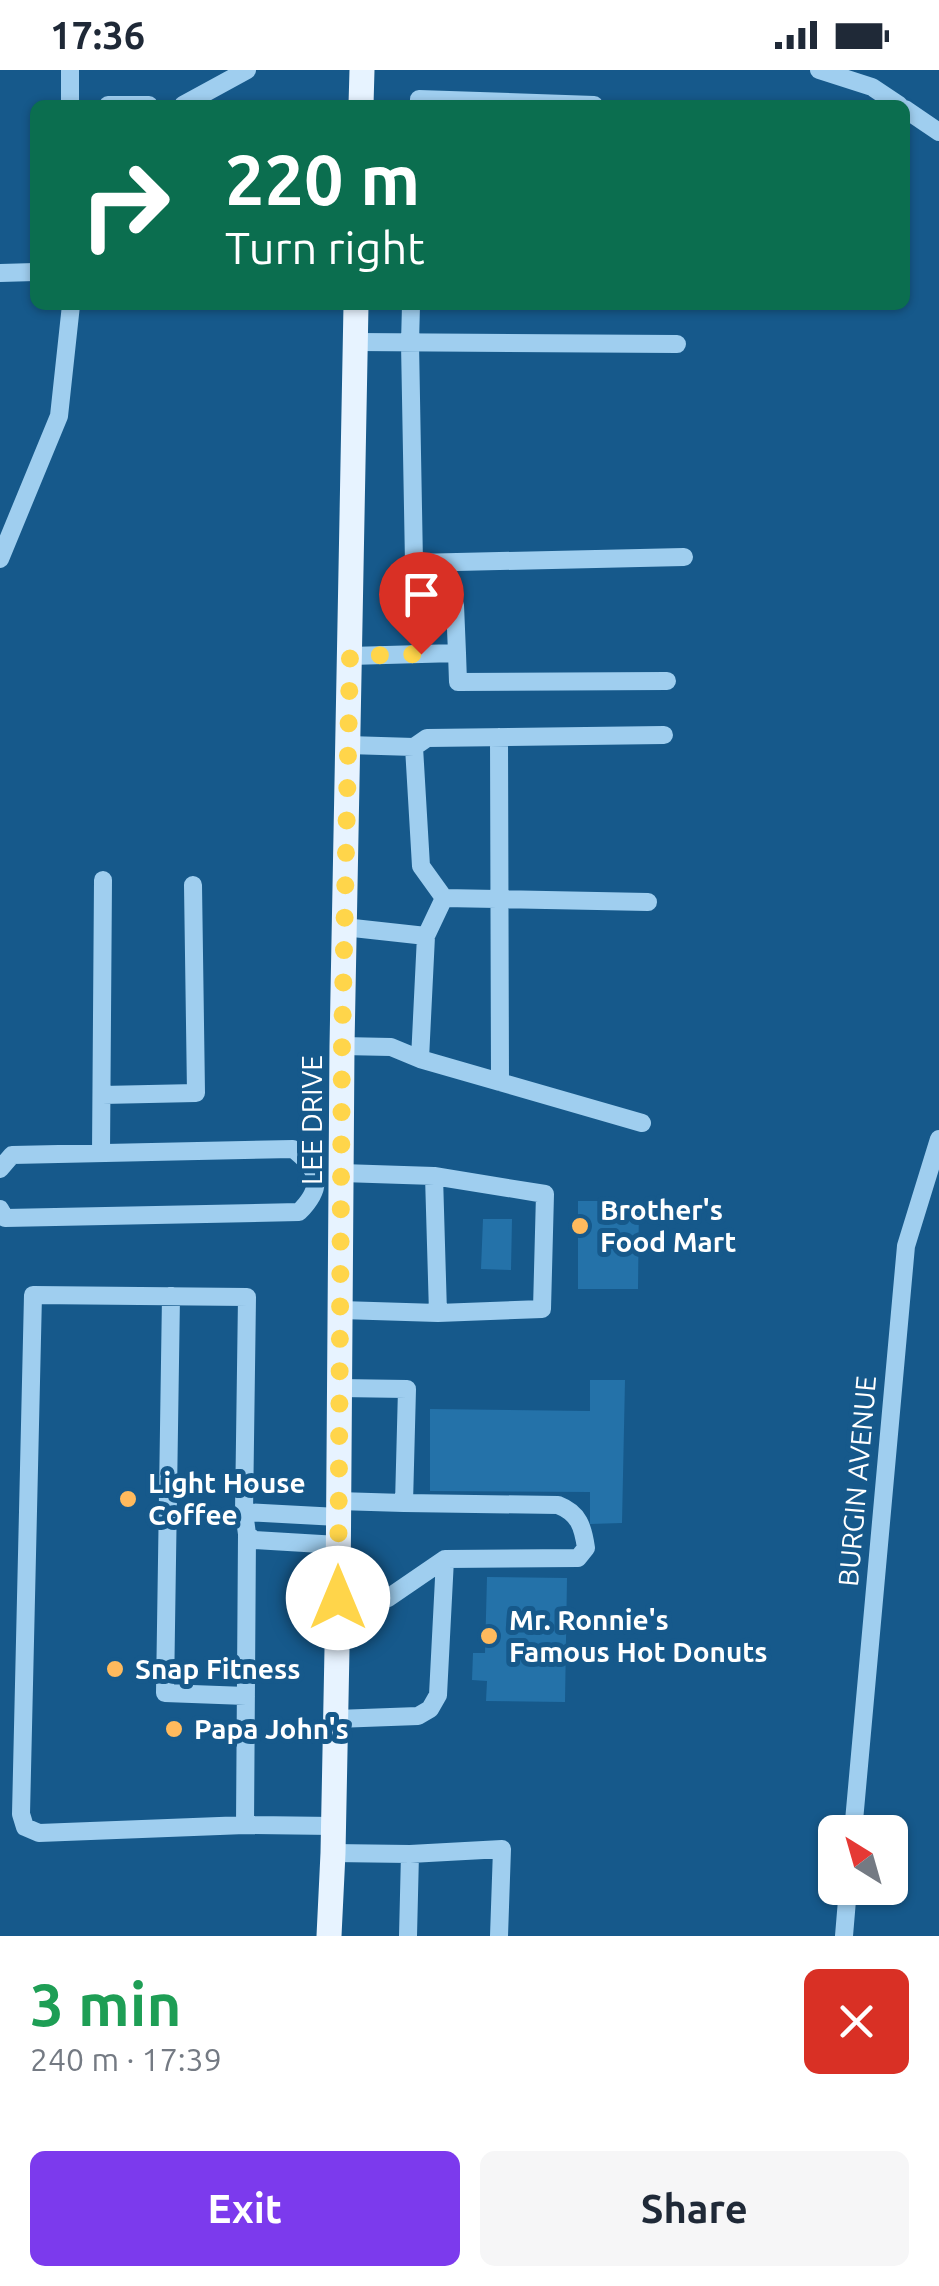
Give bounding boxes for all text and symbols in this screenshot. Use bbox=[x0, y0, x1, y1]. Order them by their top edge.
text: 17:36 bbox=[50, 14, 145, 56]
icon: right bbox=[60, 140, 190, 270]
text: 220 m bbox=[225, 140, 420, 218]
text: Turn right bbox=[225, 222, 425, 273]
pin bbox=[379, 552, 464, 655]
icon: arrive bbox=[394, 567, 449, 622]
street label: LEE DRIVE bbox=[296, 1055, 327, 1185]
place label: Brother's Food Mart bbox=[600, 1194, 736, 1257]
marker: Brother's Food Mart bbox=[569, 1215, 591, 1237]
street label: BURGIN AVENUE bbox=[832, 1374, 881, 1588]
place label: Light House Coffee bbox=[148, 1467, 306, 1530]
marker: Light House Coffee bbox=[117, 1488, 139, 1510]
position arrow bbox=[286, 1546, 390, 1650]
place label: Mr. Ronnie's Famous Hot Donuts bbox=[509, 1604, 768, 1667]
marker: Mr. Ronnie's Famous Hot Donuts bbox=[478, 1625, 500, 1647]
place label: Snap Fitness bbox=[135, 1653, 300, 1684]
marker: Snap Fitness bbox=[104, 1658, 126, 1680]
place label: Papa John's bbox=[194, 1713, 349, 1744]
marker: Papa John's bbox=[163, 1718, 185, 1740]
north arrow bbox=[818, 1815, 908, 1905]
map controls bbox=[818, 1815, 908, 1905]
button: close bbox=[804, 1969, 909, 2074]
text: 3 min bbox=[30, 1970, 182, 2037]
text: 240 m · 17:39 bbox=[30, 2041, 222, 2077]
button: Exit bbox=[30, 2151, 460, 2266]
button: Share bbox=[480, 2151, 909, 2266]

